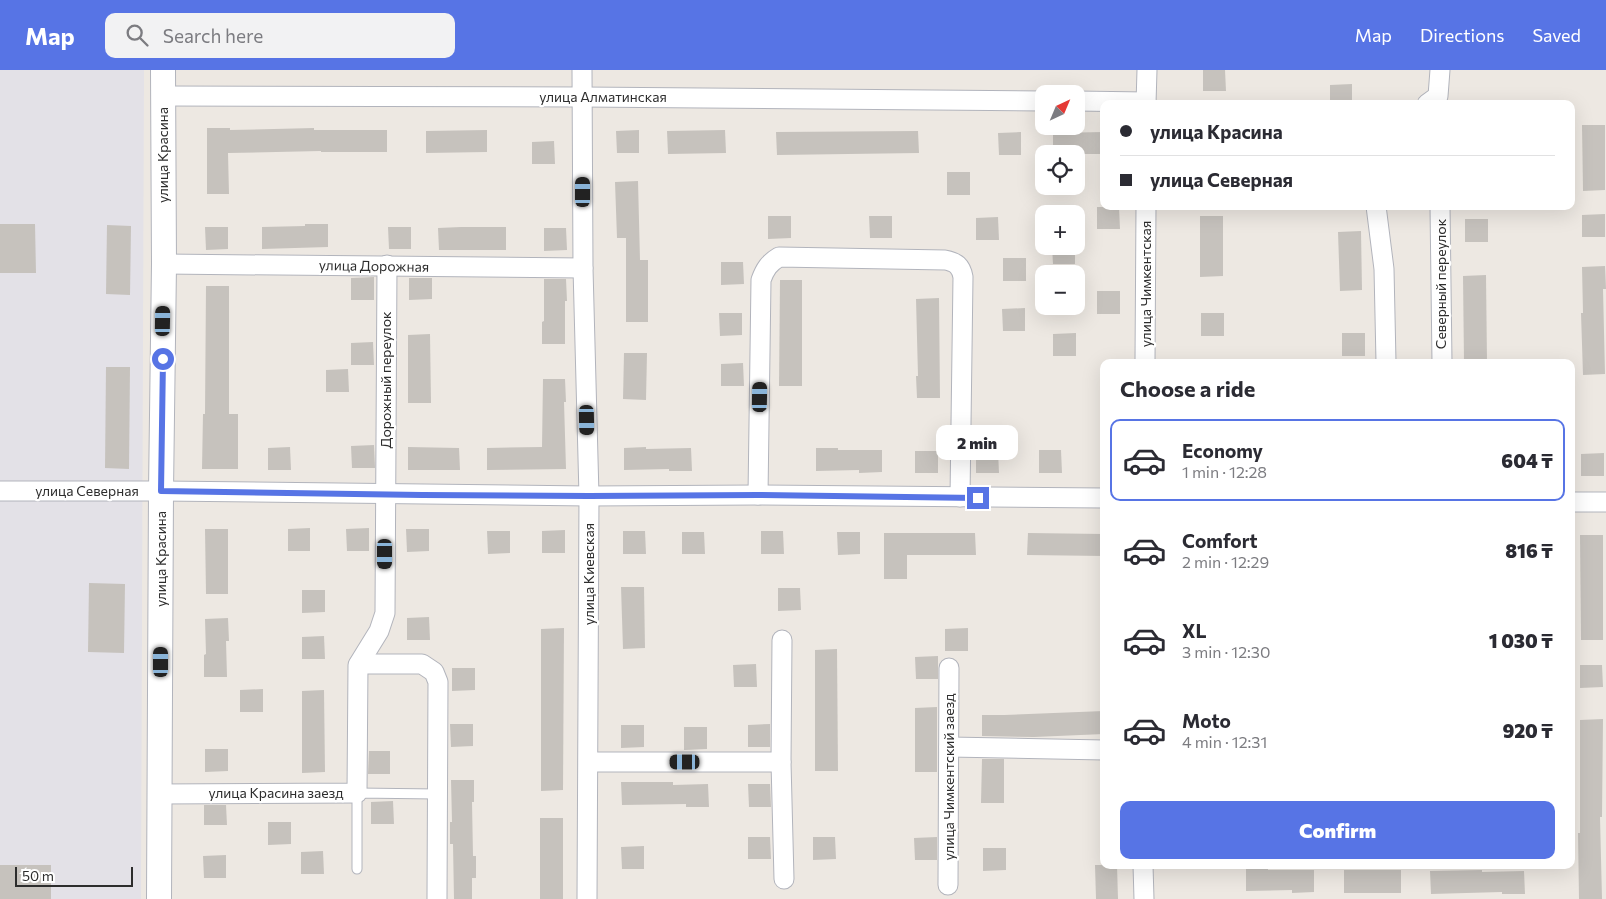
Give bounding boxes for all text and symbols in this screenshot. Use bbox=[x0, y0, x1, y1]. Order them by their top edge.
search box bbox=[105, 13, 455, 58]
text: Map bbox=[25, 21, 75, 50]
icon: search bbox=[123, 21, 151, 49]
text: Search here bbox=[163, 24, 263, 47]
text: Map bbox=[1355, 24, 1392, 46]
text: Directions bbox=[1420, 24, 1504, 46]
text: Saved bbox=[1532, 24, 1581, 46]
north arrow bbox=[1035, 85, 1085, 135]
map controls bbox=[1035, 85, 1085, 315]
street label: улица Алматинская bbox=[539, 88, 667, 105]
street label: улица Красина bbox=[154, 107, 171, 203]
text: улица Красина bbox=[1150, 120, 1283, 143]
button: locate bbox=[1035, 145, 1085, 195]
text: улица Северная bbox=[1150, 168, 1293, 191]
car bbox=[575, 177, 590, 207]
button: + bbox=[1035, 205, 1085, 255]
street label: Северный переулок bbox=[1432, 218, 1449, 349]
street label: улица Чимкентская bbox=[1137, 221, 1154, 347]
street label: улица Дорожная bbox=[319, 256, 429, 275]
button: − bbox=[1035, 265, 1085, 315]
car bbox=[155, 306, 170, 336]
street label: Дорожный переулок bbox=[377, 311, 394, 448]
route start bbox=[152, 348, 174, 370]
text: Choose a ride bbox=[1120, 375, 1255, 402]
car bbox=[752, 382, 767, 412]
car bbox=[579, 405, 594, 435]
callout: 2 min bbox=[937, 426, 1019, 460]
text: 2 min bbox=[957, 433, 997, 452]
icon: car bbox=[1122, 438, 1167, 483]
text: Economy bbox=[1182, 439, 1263, 462]
text: 604 ₸ bbox=[1501, 449, 1553, 472]
text: 1 min · 12:28 bbox=[1182, 462, 1267, 481]
street label: улица Северная bbox=[35, 482, 139, 499]
route end bbox=[967, 487, 989, 509]
street label: улица Красина bbox=[152, 511, 169, 607]
street label: улица Киевская bbox=[580, 523, 597, 625]
icon: car bbox=[1122, 528, 1167, 573]
text: Comfort bbox=[1182, 529, 1258, 552]
car bbox=[377, 539, 392, 569]
text: 816 ₸ bbox=[1505, 539, 1553, 562]
text: 2 min · 12:29 bbox=[1182, 552, 1269, 571]
icon: car bbox=[1122, 618, 1167, 663]
text: XL bbox=[1182, 619, 1207, 642]
text: 1 030 ₸ bbox=[1489, 629, 1553, 652]
text: 3 min · 12:30 bbox=[1182, 642, 1270, 661]
car bbox=[153, 647, 168, 677]
street label: улица Чимкентский заезд bbox=[940, 694, 957, 860]
icon: car bbox=[1122, 708, 1167, 753]
text: Moto bbox=[1182, 709, 1231, 732]
text: 920 ₸ bbox=[1503, 719, 1553, 742]
text: 4 min · 12:31 bbox=[1182, 732, 1267, 751]
car bbox=[670, 755, 700, 770]
street label: улица Красина заезд bbox=[208, 784, 344, 801]
button: Confirm bbox=[1120, 801, 1555, 859]
scale bar bbox=[15, 864, 132, 887]
text: 50 m bbox=[22, 867, 54, 884]

